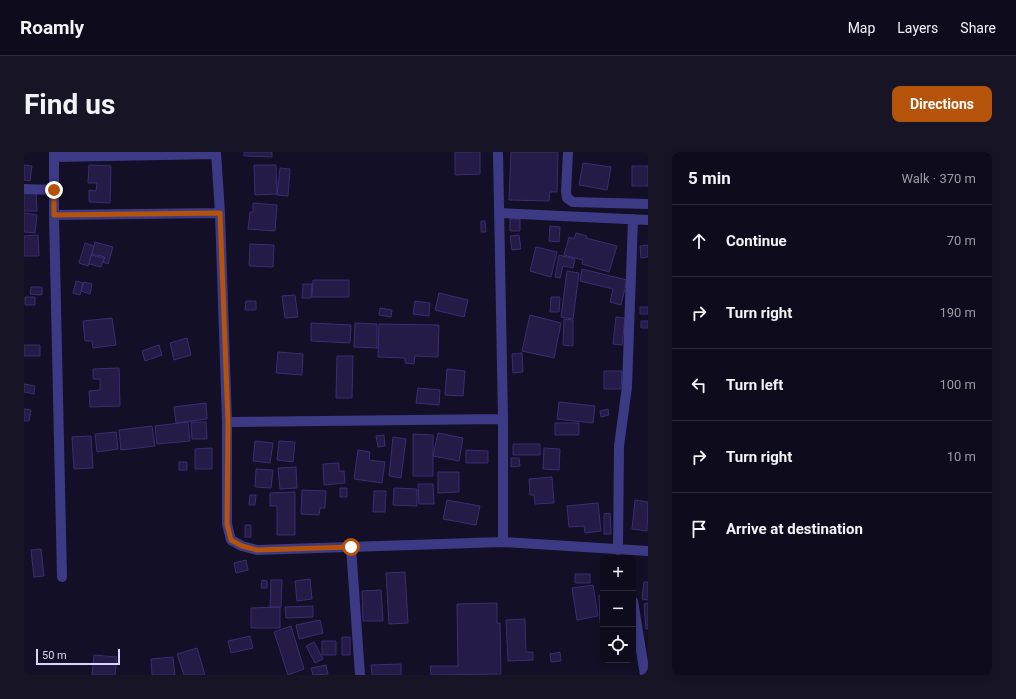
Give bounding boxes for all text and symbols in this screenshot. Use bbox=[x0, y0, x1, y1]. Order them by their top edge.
text: Roamly bbox=[20, 16, 84, 39]
text: Map bbox=[848, 20, 875, 36]
text: Layers bbox=[897, 20, 938, 36]
text: Share bbox=[960, 20, 996, 36]
button: Directions bbox=[892, 86, 992, 122]
text: Find us bbox=[24, 88, 115, 121]
text: 5 min bbox=[688, 168, 731, 188]
text: Walk · 370 m bbox=[901, 171, 976, 186]
route end bbox=[45, 181, 63, 199]
icon: ahead bbox=[688, 230, 710, 252]
text: Continue bbox=[726, 232, 787, 250]
text: 70 m bbox=[947, 233, 976, 248]
icon: right bbox=[688, 302, 710, 324]
text: Turn right bbox=[726, 304, 792, 322]
text: 190 m bbox=[939, 305, 976, 320]
icon: left bbox=[688, 374, 710, 396]
text: Turn left bbox=[726, 376, 783, 394]
text: 100 m bbox=[939, 377, 976, 392]
icon: right bbox=[688, 446, 710, 468]
text: Turn right bbox=[726, 448, 792, 466]
text: 10 m bbox=[947, 449, 976, 464]
icon: arrive bbox=[688, 518, 710, 540]
text: Arrive at destination bbox=[726, 520, 863, 538]
route start bbox=[342, 538, 360, 556]
map controls bbox=[600, 555, 636, 663]
button: + bbox=[600, 555, 636, 591]
button: − bbox=[600, 591, 636, 627]
button: locate bbox=[600, 627, 636, 663]
scale bar bbox=[36, 647, 120, 666]
text: 50 m bbox=[42, 649, 67, 662]

